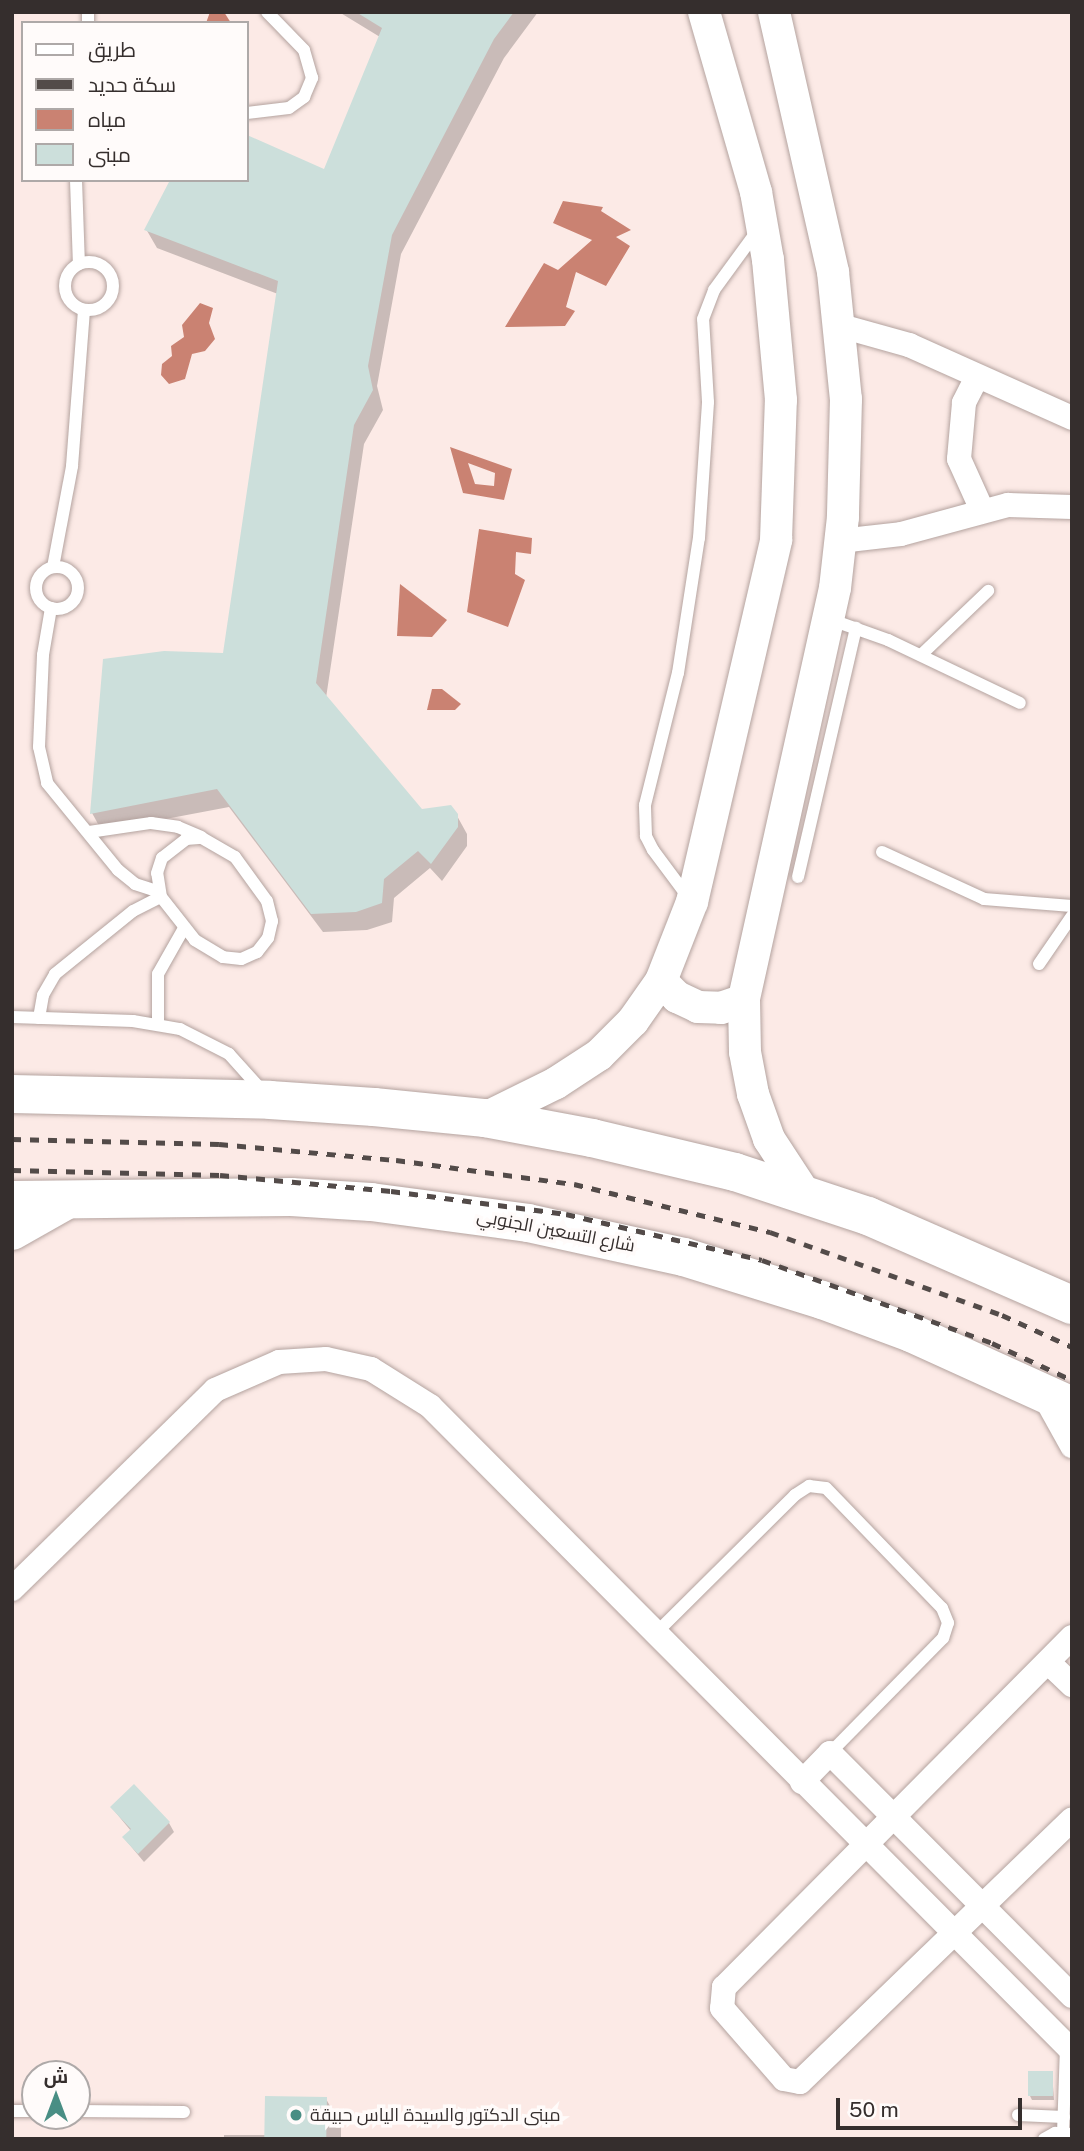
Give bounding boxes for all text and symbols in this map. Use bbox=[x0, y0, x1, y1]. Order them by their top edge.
legend bbox=[21, 21, 248, 182]
text: طريق bbox=[88, 37, 136, 62]
text: سكة حديد bbox=[88, 72, 176, 97]
text: مياه bbox=[88, 107, 126, 132]
text: مبنى bbox=[88, 142, 131, 167]
street label: شارع التسعين الجنوبي bbox=[475, 1205, 637, 1257]
north arrow bbox=[21, 2060, 91, 2130]
text: ش bbox=[44, 2065, 68, 2087]
scale bar bbox=[839, 2084, 1024, 2128]
text: 50 m bbox=[849, 2097, 899, 2122]
place label: مبنى الدكتور والسيدة الياس حبيقة bbox=[310, 2104, 561, 2126]
marker: مبنى الدكتور والسيدة الياس حبيقة bbox=[288, 2107, 304, 2123]

